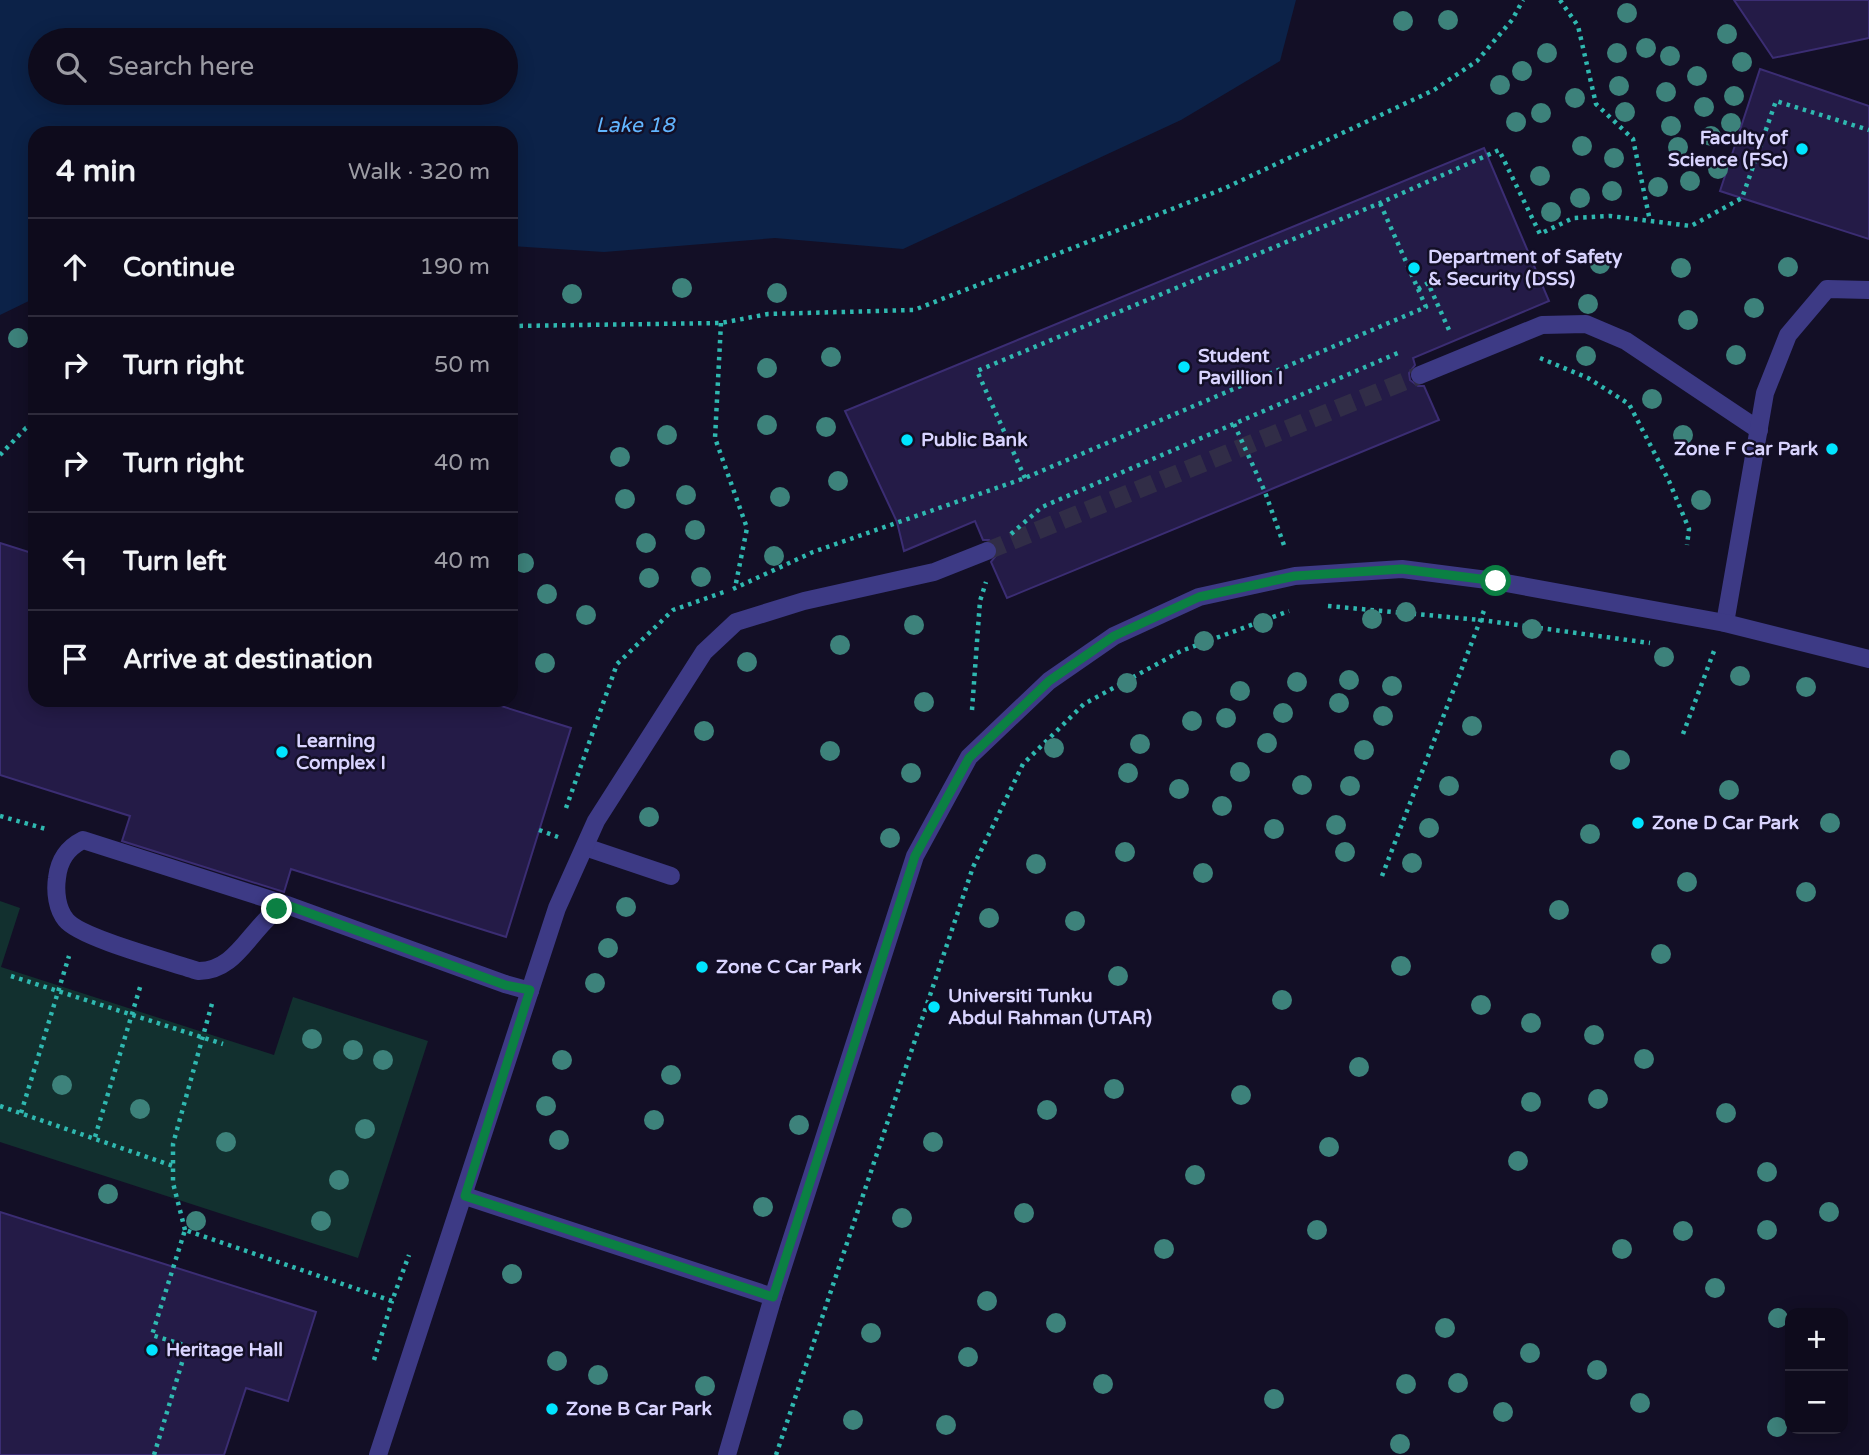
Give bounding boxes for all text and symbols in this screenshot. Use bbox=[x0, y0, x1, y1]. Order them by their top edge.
search box bbox=[28, 28, 518, 105]
icon: search bbox=[52, 48, 90, 86]
text: Search here bbox=[108, 51, 254, 82]
water label: Lake 18 bbox=[596, 113, 676, 138]
place label: Faculty of Science (FSc) bbox=[1668, 127, 1789, 171]
marker: Faculty of Science (FSc) bbox=[1794, 141, 1810, 157]
text: 4 min bbox=[56, 153, 136, 190]
text: Walk · 320 m bbox=[348, 158, 490, 186]
place label: Department of Safety & Security (DSS) bbox=[1428, 246, 1623, 291]
icon: ahead bbox=[56, 248, 94, 286]
text: Continue bbox=[123, 252, 235, 283]
text: 190 m bbox=[420, 253, 490, 281]
marker: Department of Safety & Security (DSS) bbox=[1406, 260, 1422, 276]
place label: Student Pavillion I bbox=[1198, 345, 1283, 389]
icon: right bbox=[56, 346, 94, 384]
text: Turn right bbox=[123, 350, 244, 381]
text: 50 m bbox=[434, 351, 490, 379]
marker: Student Pavillion I bbox=[1176, 359, 1192, 375]
place label: Public Bank bbox=[921, 429, 1028, 451]
marker: Public Bank bbox=[899, 432, 915, 448]
place label: Zone F Car Park bbox=[1674, 438, 1819, 460]
marker: Zone F Car Park bbox=[1824, 441, 1840, 457]
icon: right bbox=[56, 444, 94, 482]
text: Turn right bbox=[123, 448, 244, 479]
text: 40 m bbox=[434, 449, 490, 477]
icon: left bbox=[56, 542, 94, 580]
text: Turn left bbox=[123, 546, 226, 577]
text: 40 m bbox=[434, 547, 490, 575]
route start bbox=[1480, 565, 1511, 596]
icon: arrive bbox=[56, 640, 94, 678]
text: Arrive at destination bbox=[123, 644, 373, 675]
place label: Learning Complex I bbox=[296, 730, 386, 775]
marker: Learning Complex I bbox=[274, 744, 290, 760]
place label: Zone D Car Park bbox=[1652, 812, 1799, 834]
marker: Zone D Car Park bbox=[1630, 815, 1646, 831]
route end bbox=[261, 893, 292, 924]
place label: Zone C Car Park bbox=[716, 956, 862, 978]
marker: Zone C Car Park bbox=[694, 959, 710, 975]
place label: Universiti Tunku Abdul Rahman (UTAR) bbox=[948, 985, 1152, 1029]
marker: Universiti Tunku Abdul Rahman (UTAR) bbox=[926, 999, 942, 1015]
map controls bbox=[1785, 1308, 1848, 1434]
button: + bbox=[1785, 1308, 1848, 1371]
place label: Heritage Hall bbox=[166, 1339, 283, 1362]
marker: Heritage Hall bbox=[144, 1342, 160, 1358]
button: − bbox=[1785, 1371, 1848, 1434]
place label: Zone B Car Park bbox=[566, 1398, 712, 1420]
marker: Zone B Car Park bbox=[544, 1401, 560, 1417]

